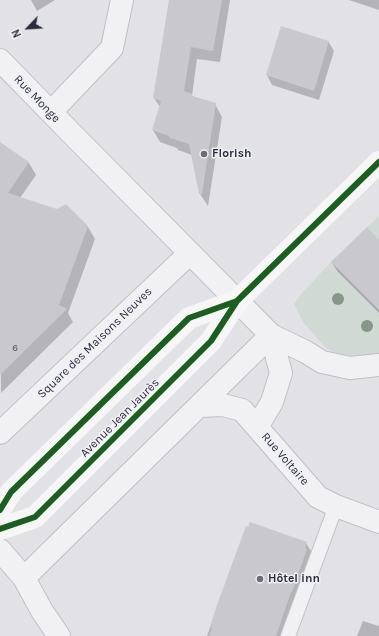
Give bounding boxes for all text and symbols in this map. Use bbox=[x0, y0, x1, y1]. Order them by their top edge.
north arrow bbox=[8, 8, 48, 48]
text: N bbox=[9, 27, 24, 40]
street label: Rue Monge bbox=[11, 72, 63, 126]
place label: Florish bbox=[212, 147, 251, 161]
marker: Florish bbox=[199, 149, 209, 159]
street label: Square des Maisons Neuves bbox=[35, 284, 155, 402]
house number: 6 bbox=[12, 342, 18, 354]
street label: Avenue Jean Jaurès bbox=[78, 376, 162, 460]
street label: Rue Voltaire bbox=[258, 430, 312, 488]
place label: Hôtel inn bbox=[268, 572, 320, 586]
marker: Hôtel inn bbox=[255, 574, 265, 584]

